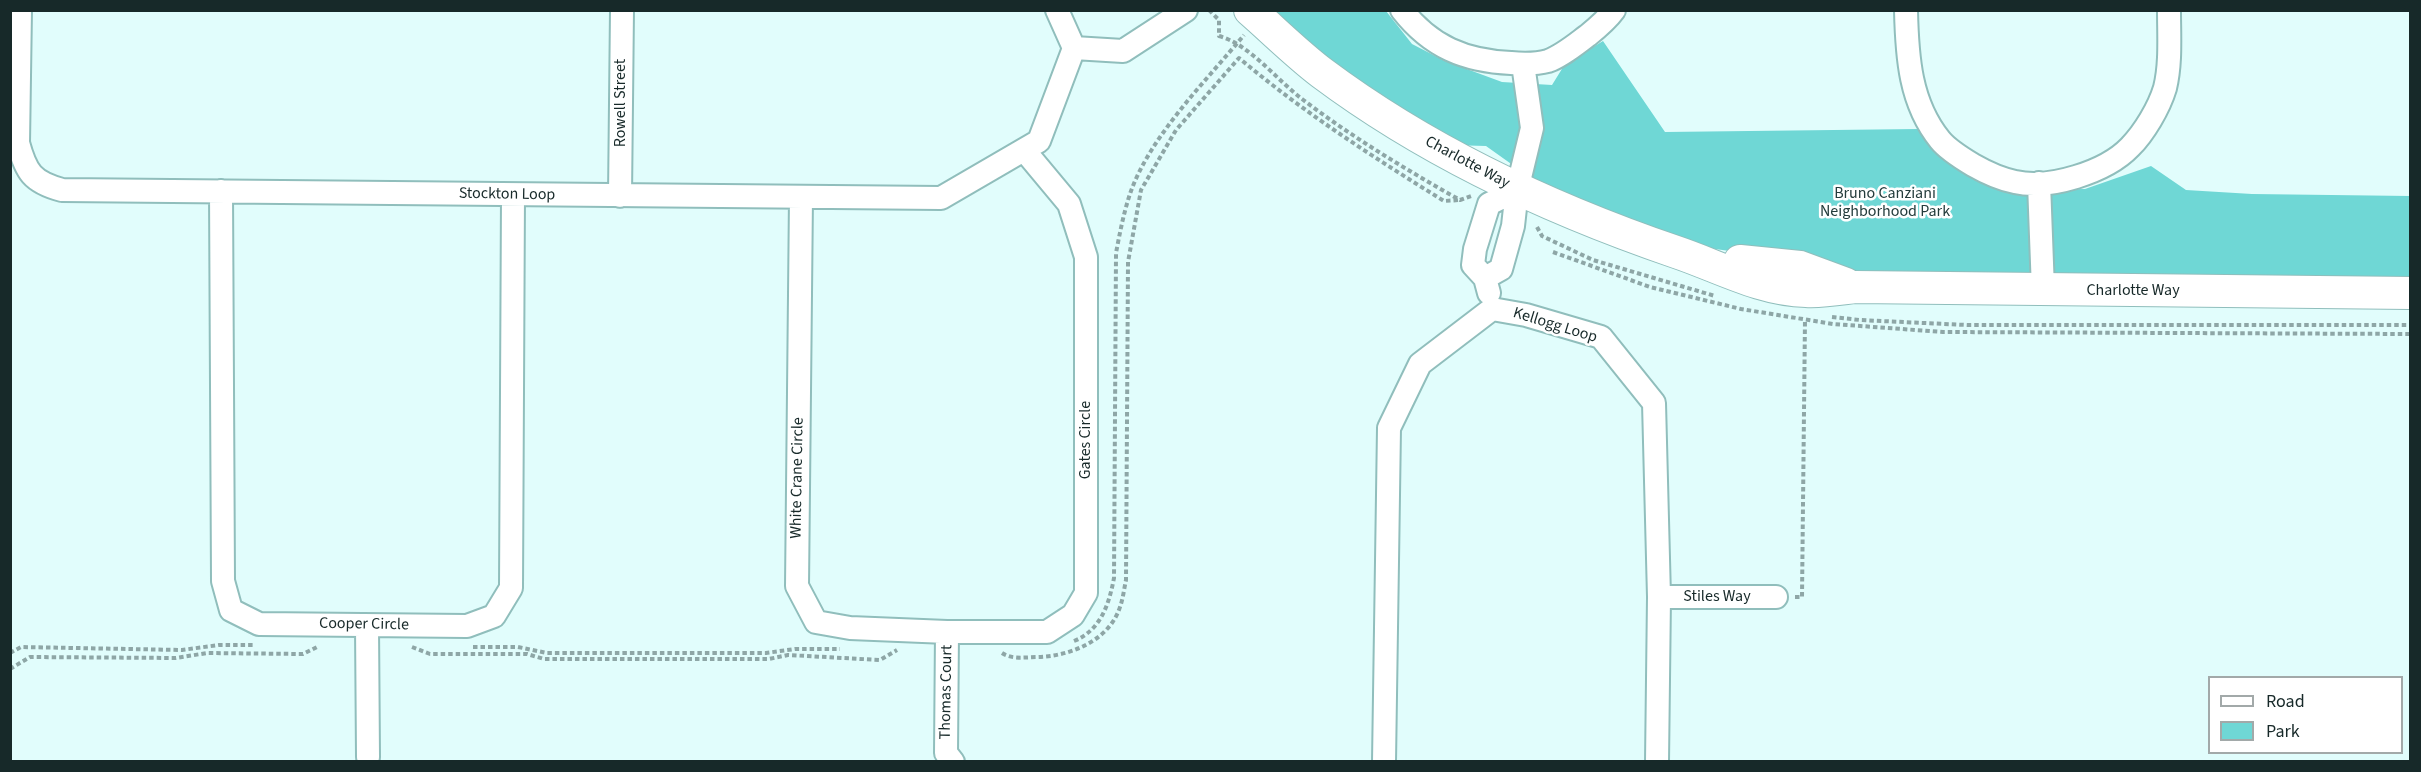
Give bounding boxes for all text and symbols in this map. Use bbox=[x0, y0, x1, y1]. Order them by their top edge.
street label: Rowell Street bbox=[611, 59, 631, 147]
street label: Charlotte Way bbox=[1421, 133, 1513, 193]
park label: Bruno Canziani Neighborhood Park bbox=[1820, 184, 1950, 222]
street label: Stockton Loop bbox=[459, 185, 555, 205]
street label: Charlotte Way bbox=[2086, 281, 2180, 301]
street label: Kellogg Loop bbox=[1511, 304, 1599, 348]
street label: Gates Circle bbox=[1076, 401, 1096, 479]
street label: White Crane Circle bbox=[787, 417, 809, 539]
street label: Stiles Way bbox=[1683, 587, 1751, 607]
street label: Cooper Circle bbox=[319, 615, 409, 635]
street label: Thomas Court bbox=[937, 645, 957, 739]
legend bbox=[2208, 676, 2403, 754]
text: Road bbox=[2266, 689, 2305, 714]
text: Park bbox=[2266, 719, 2300, 744]

